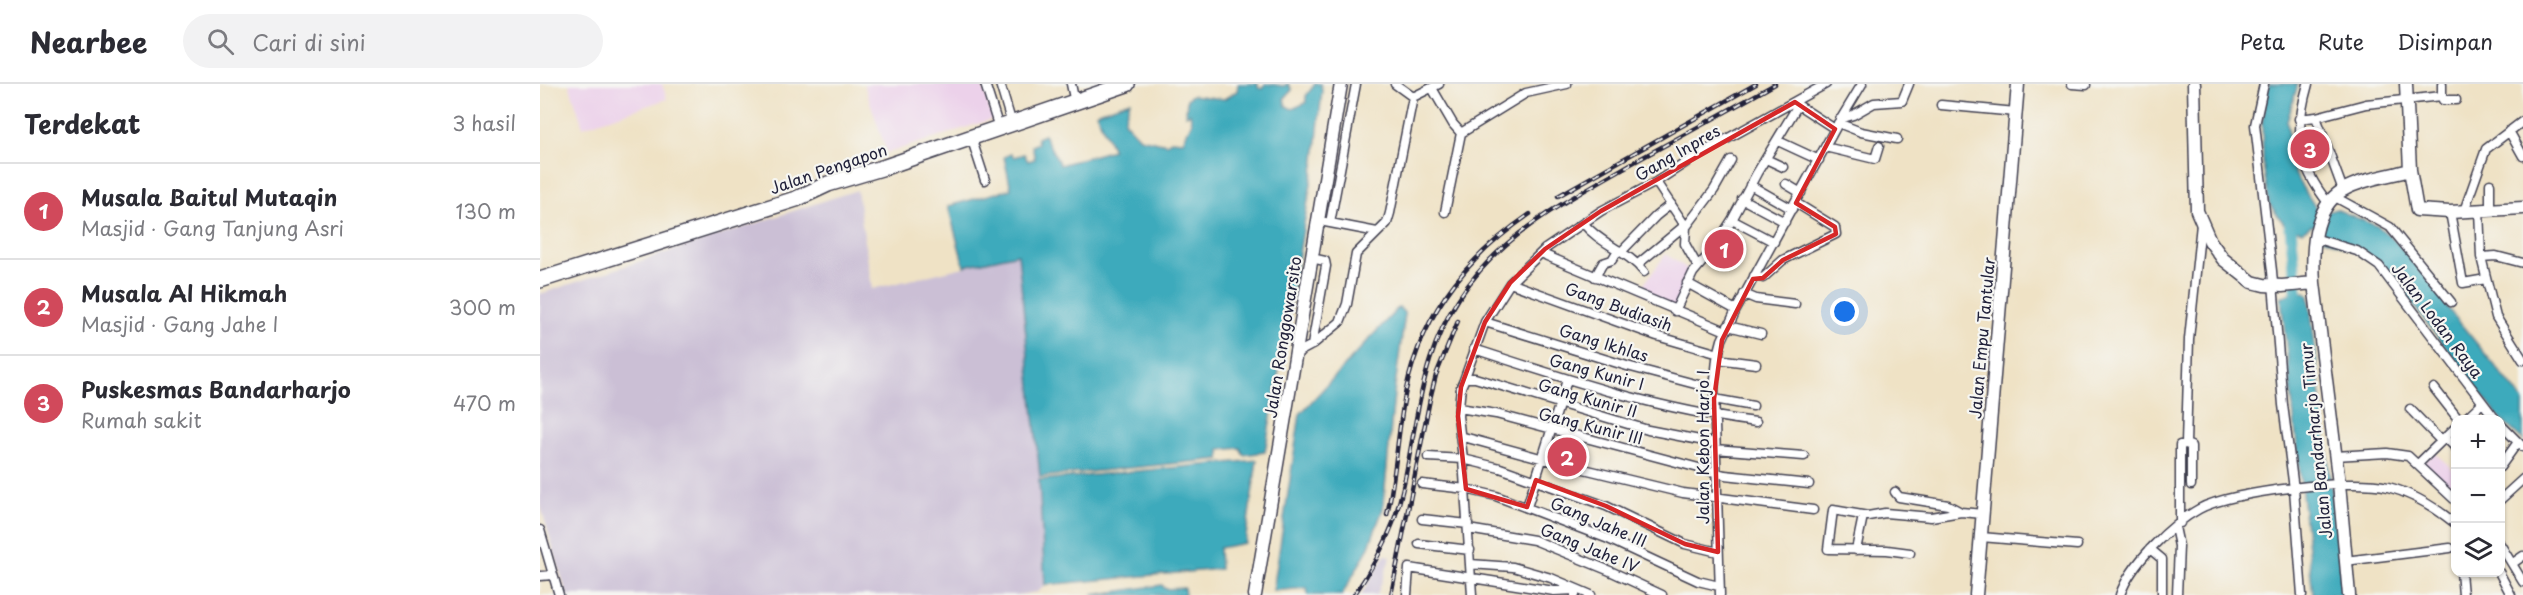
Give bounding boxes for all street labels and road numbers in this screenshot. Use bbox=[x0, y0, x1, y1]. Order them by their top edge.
street label: Gang Inpres bbox=[1630, 118, 1724, 186]
street label: Jalan Pengapon bbox=[766, 137, 890, 199]
street label: Jalan Ronggowarsito bbox=[1257, 254, 1307, 420]
street label: Jalan Empu Tantular bbox=[1962, 255, 2000, 420]
street label: Jalan Lodan Raya bbox=[2387, 257, 2489, 383]
street label: Gang Budiasih bbox=[1562, 276, 1676, 336]
street label: Gang Ikhlas bbox=[1557, 317, 1651, 367]
street label: Jalan Bandarharjo Timur bbox=[2293, 341, 2337, 540]
street label: Gang Kunir I bbox=[1547, 347, 1647, 395]
street label: Jalan Kebon Harjo I bbox=[1690, 370, 1714, 524]
street label: Gang Kunir II bbox=[1536, 371, 1640, 423]
street label: Gang Kunir III bbox=[1536, 400, 1646, 450]
street label: Gang Jahe III bbox=[1547, 490, 1651, 552]
street label: Gang Jahe IV bbox=[1537, 516, 1643, 578]

